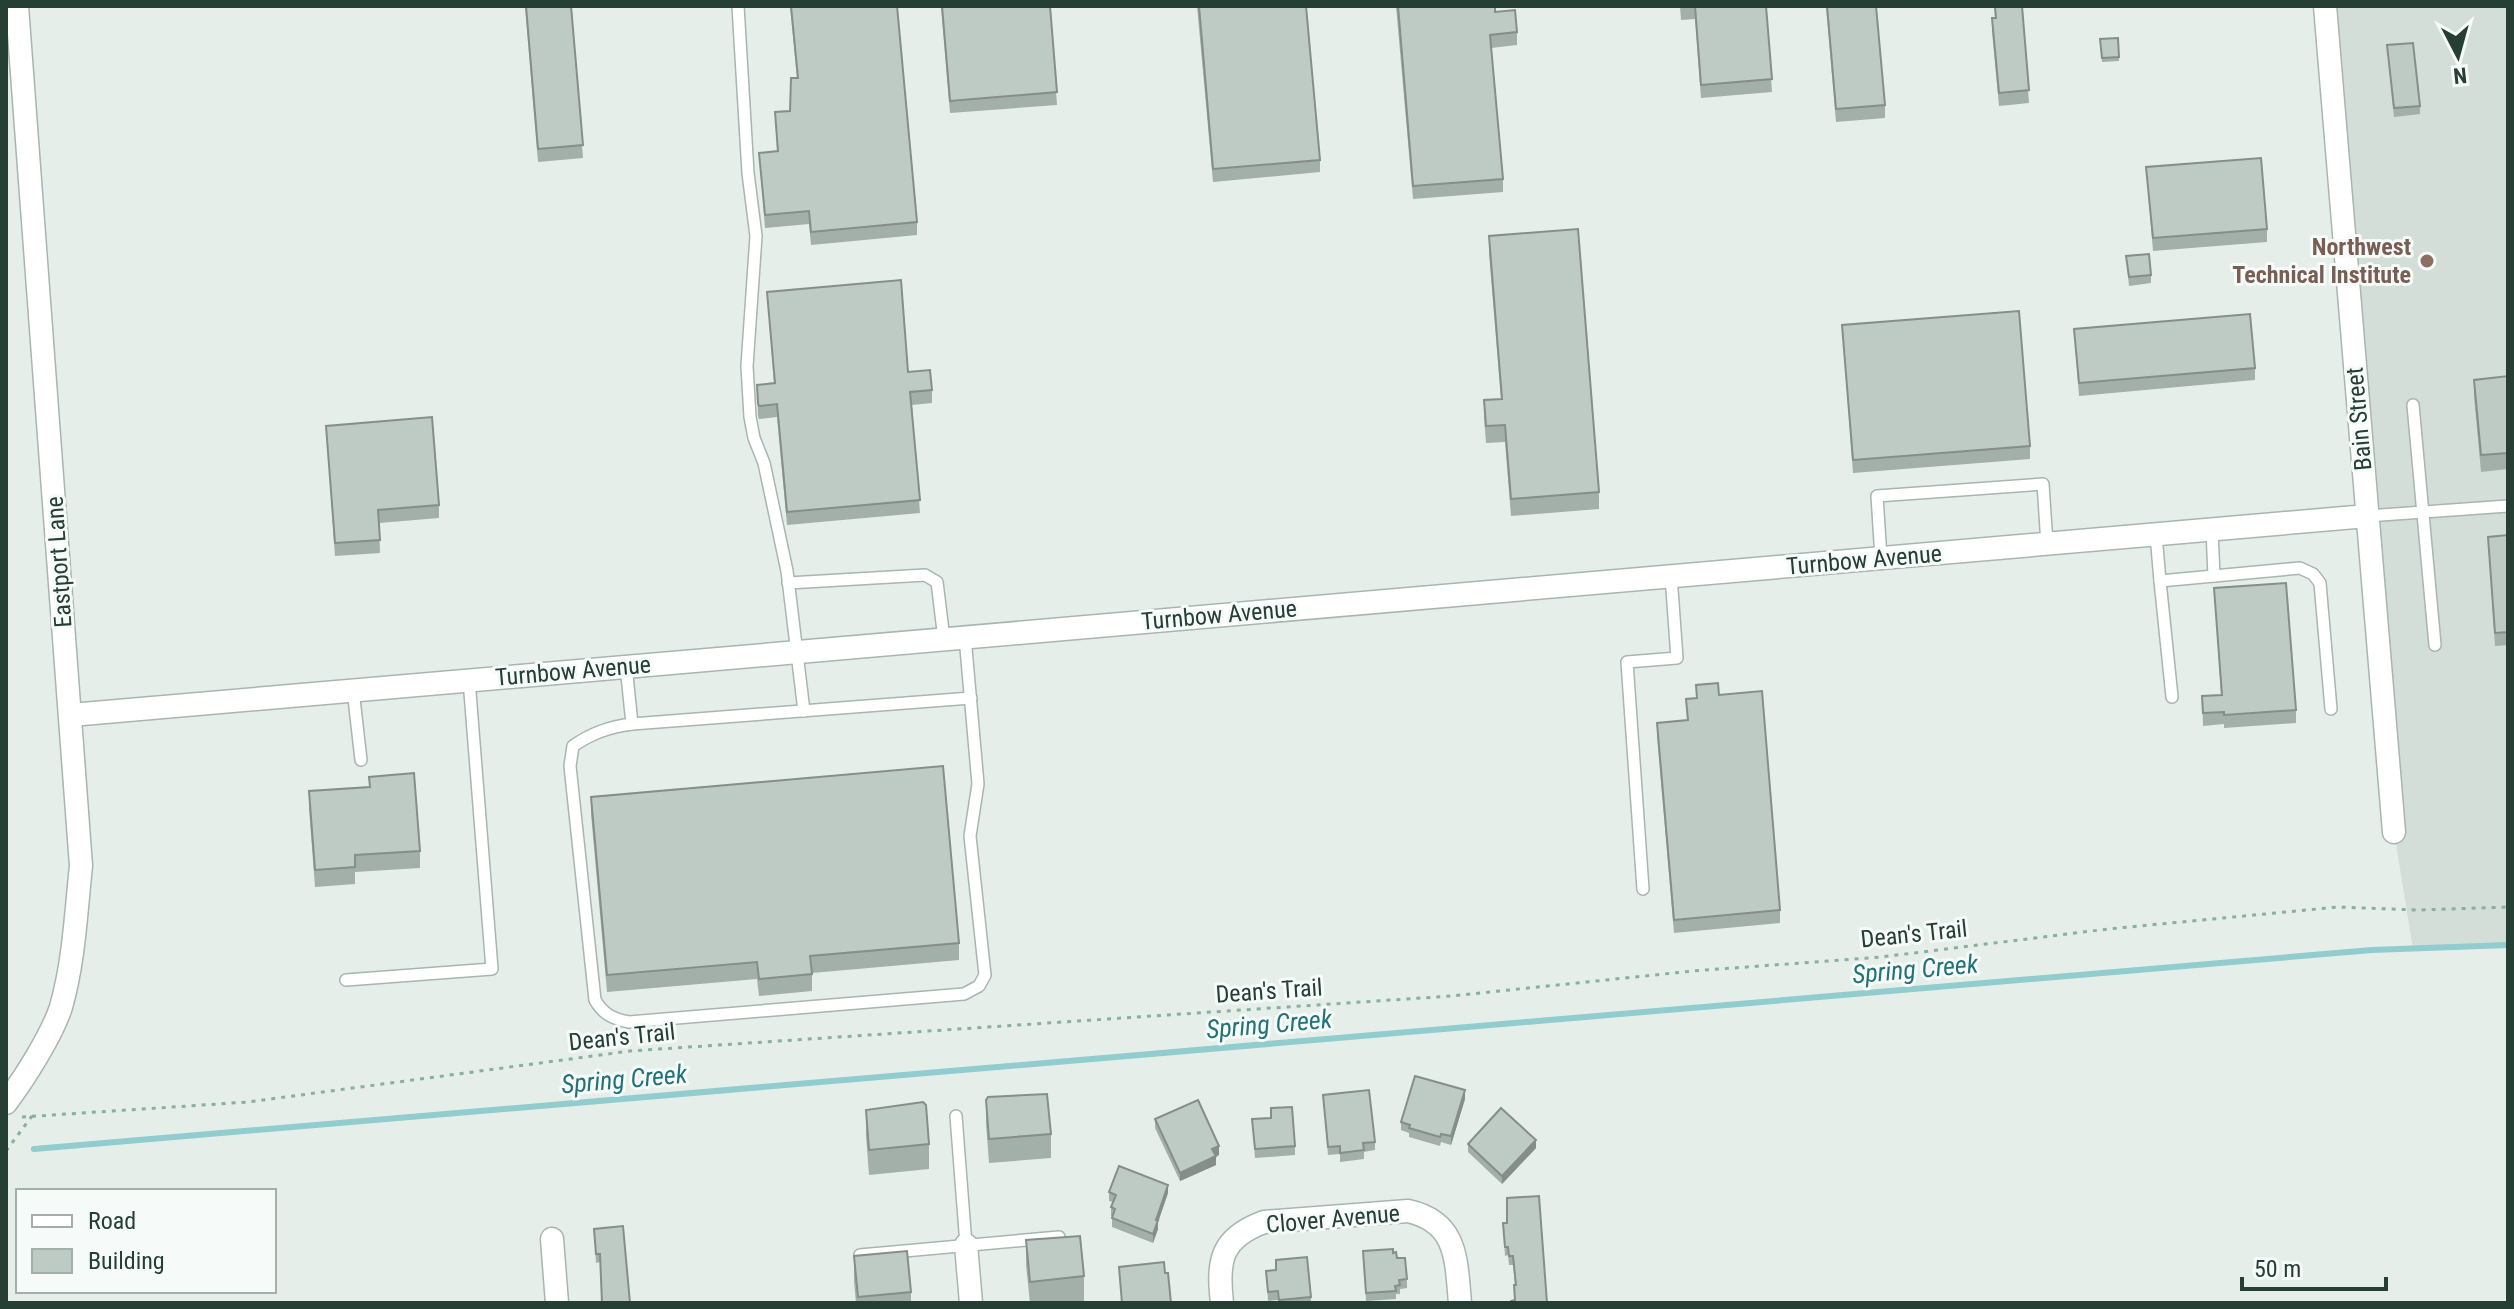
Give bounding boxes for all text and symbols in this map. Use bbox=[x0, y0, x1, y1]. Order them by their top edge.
north arrow bbox=[2418, 16, 2498, 96]
text: N bbox=[2452, 62, 2468, 89]
place label: Northwest Technical Institute bbox=[2232, 233, 2411, 289]
marker: Northwest Technical Institute bbox=[2418, 252, 2436, 270]
street label: Bain Street bbox=[2341, 366, 2377, 472]
street label: Eastport Lane bbox=[40, 495, 78, 629]
street label: Turnbow Avenue bbox=[1785, 539, 1943, 581]
street label: Turnbow Avenue bbox=[1140, 594, 1298, 636]
street label: Turnbow Avenue bbox=[494, 650, 652, 692]
street label: Dean's Trail bbox=[1859, 914, 1969, 954]
water label: Spring Creek bbox=[1851, 948, 1980, 989]
street label: Dean's Trail bbox=[1215, 973, 1323, 1009]
water label: Spring Creek bbox=[1205, 1003, 1334, 1044]
street label: Dean's Trail bbox=[567, 1017, 677, 1057]
water label: Spring Creek bbox=[560, 1058, 689, 1099]
legend bbox=[16, 1189, 276, 1293]
street label: Clover Avenue bbox=[1265, 1199, 1401, 1239]
text: Road bbox=[88, 1207, 136, 1235]
scale bar bbox=[2242, 1241, 2386, 1291]
text: Building bbox=[88, 1247, 165, 1275]
text: 50 m bbox=[2254, 1255, 2301, 1283]

